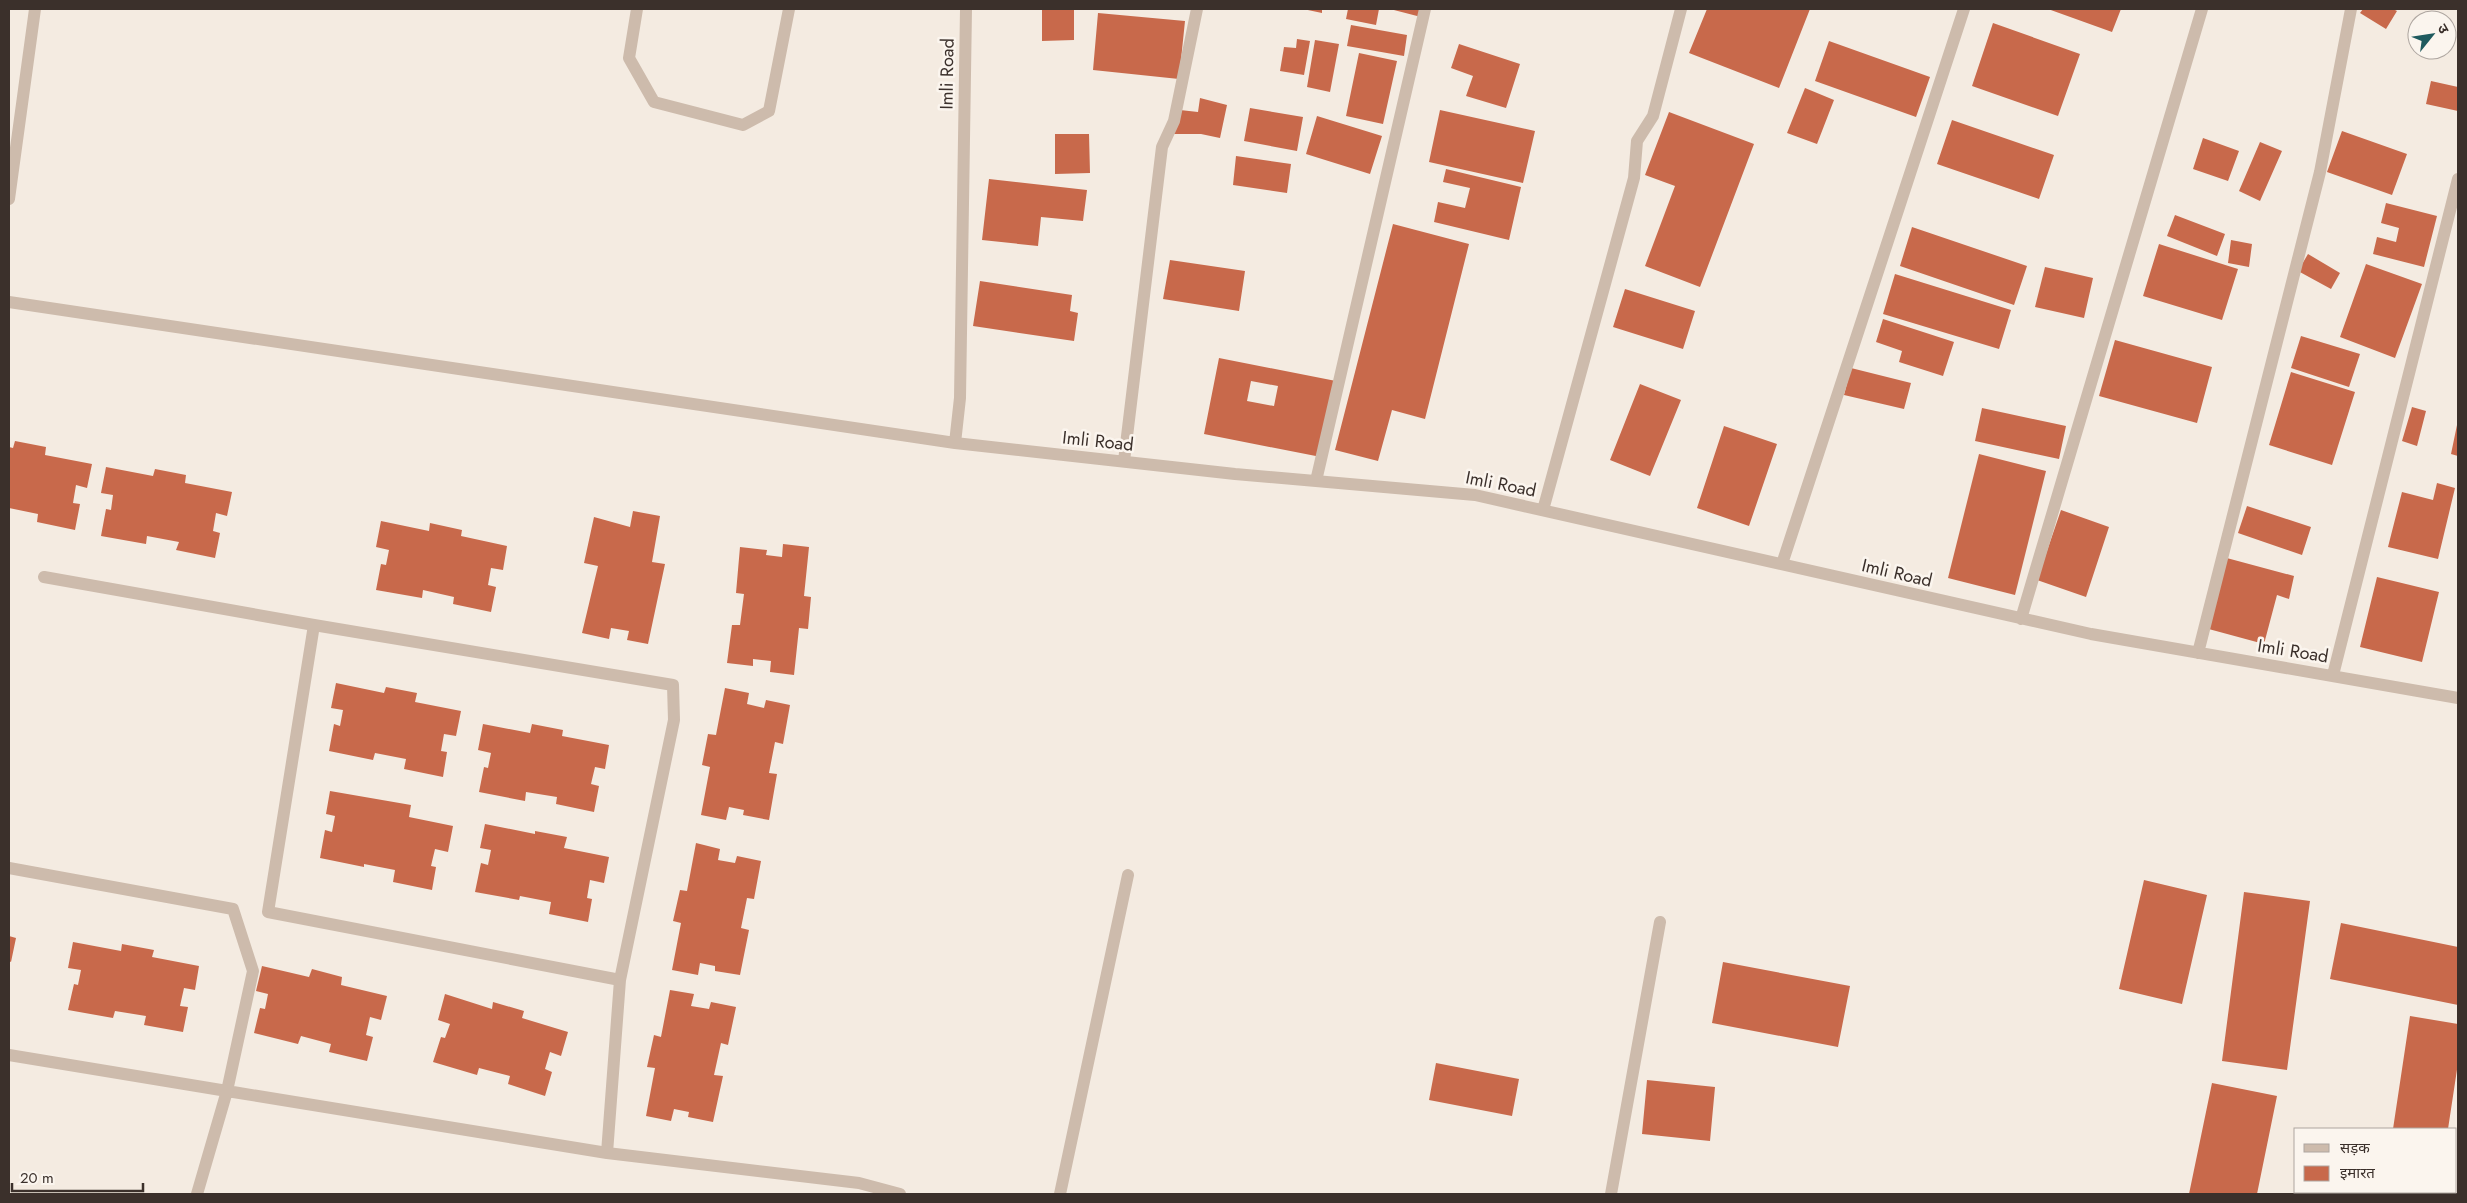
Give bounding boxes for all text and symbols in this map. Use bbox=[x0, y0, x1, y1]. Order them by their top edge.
north arrow bbox=[2407, 10, 2457, 60]
text: उ bbox=[2433, 20, 2454, 38]
street label: Imli Road bbox=[933, 38, 961, 110]
street label: Imli Road bbox=[1061, 424, 1135, 458]
street label: Imli Road bbox=[1463, 464, 1539, 504]
street label: Imli Road bbox=[1859, 552, 1935, 594]
street label: Imli Road bbox=[2256, 633, 2330, 669]
legend bbox=[2294, 1128, 2457, 1193]
text: सड़क bbox=[2340, 1137, 2370, 1159]
scale bar bbox=[12, 1160, 144, 1192]
text: इमारत bbox=[2340, 1162, 2375, 1184]
text: 20 m bbox=[20, 1167, 54, 1189]

